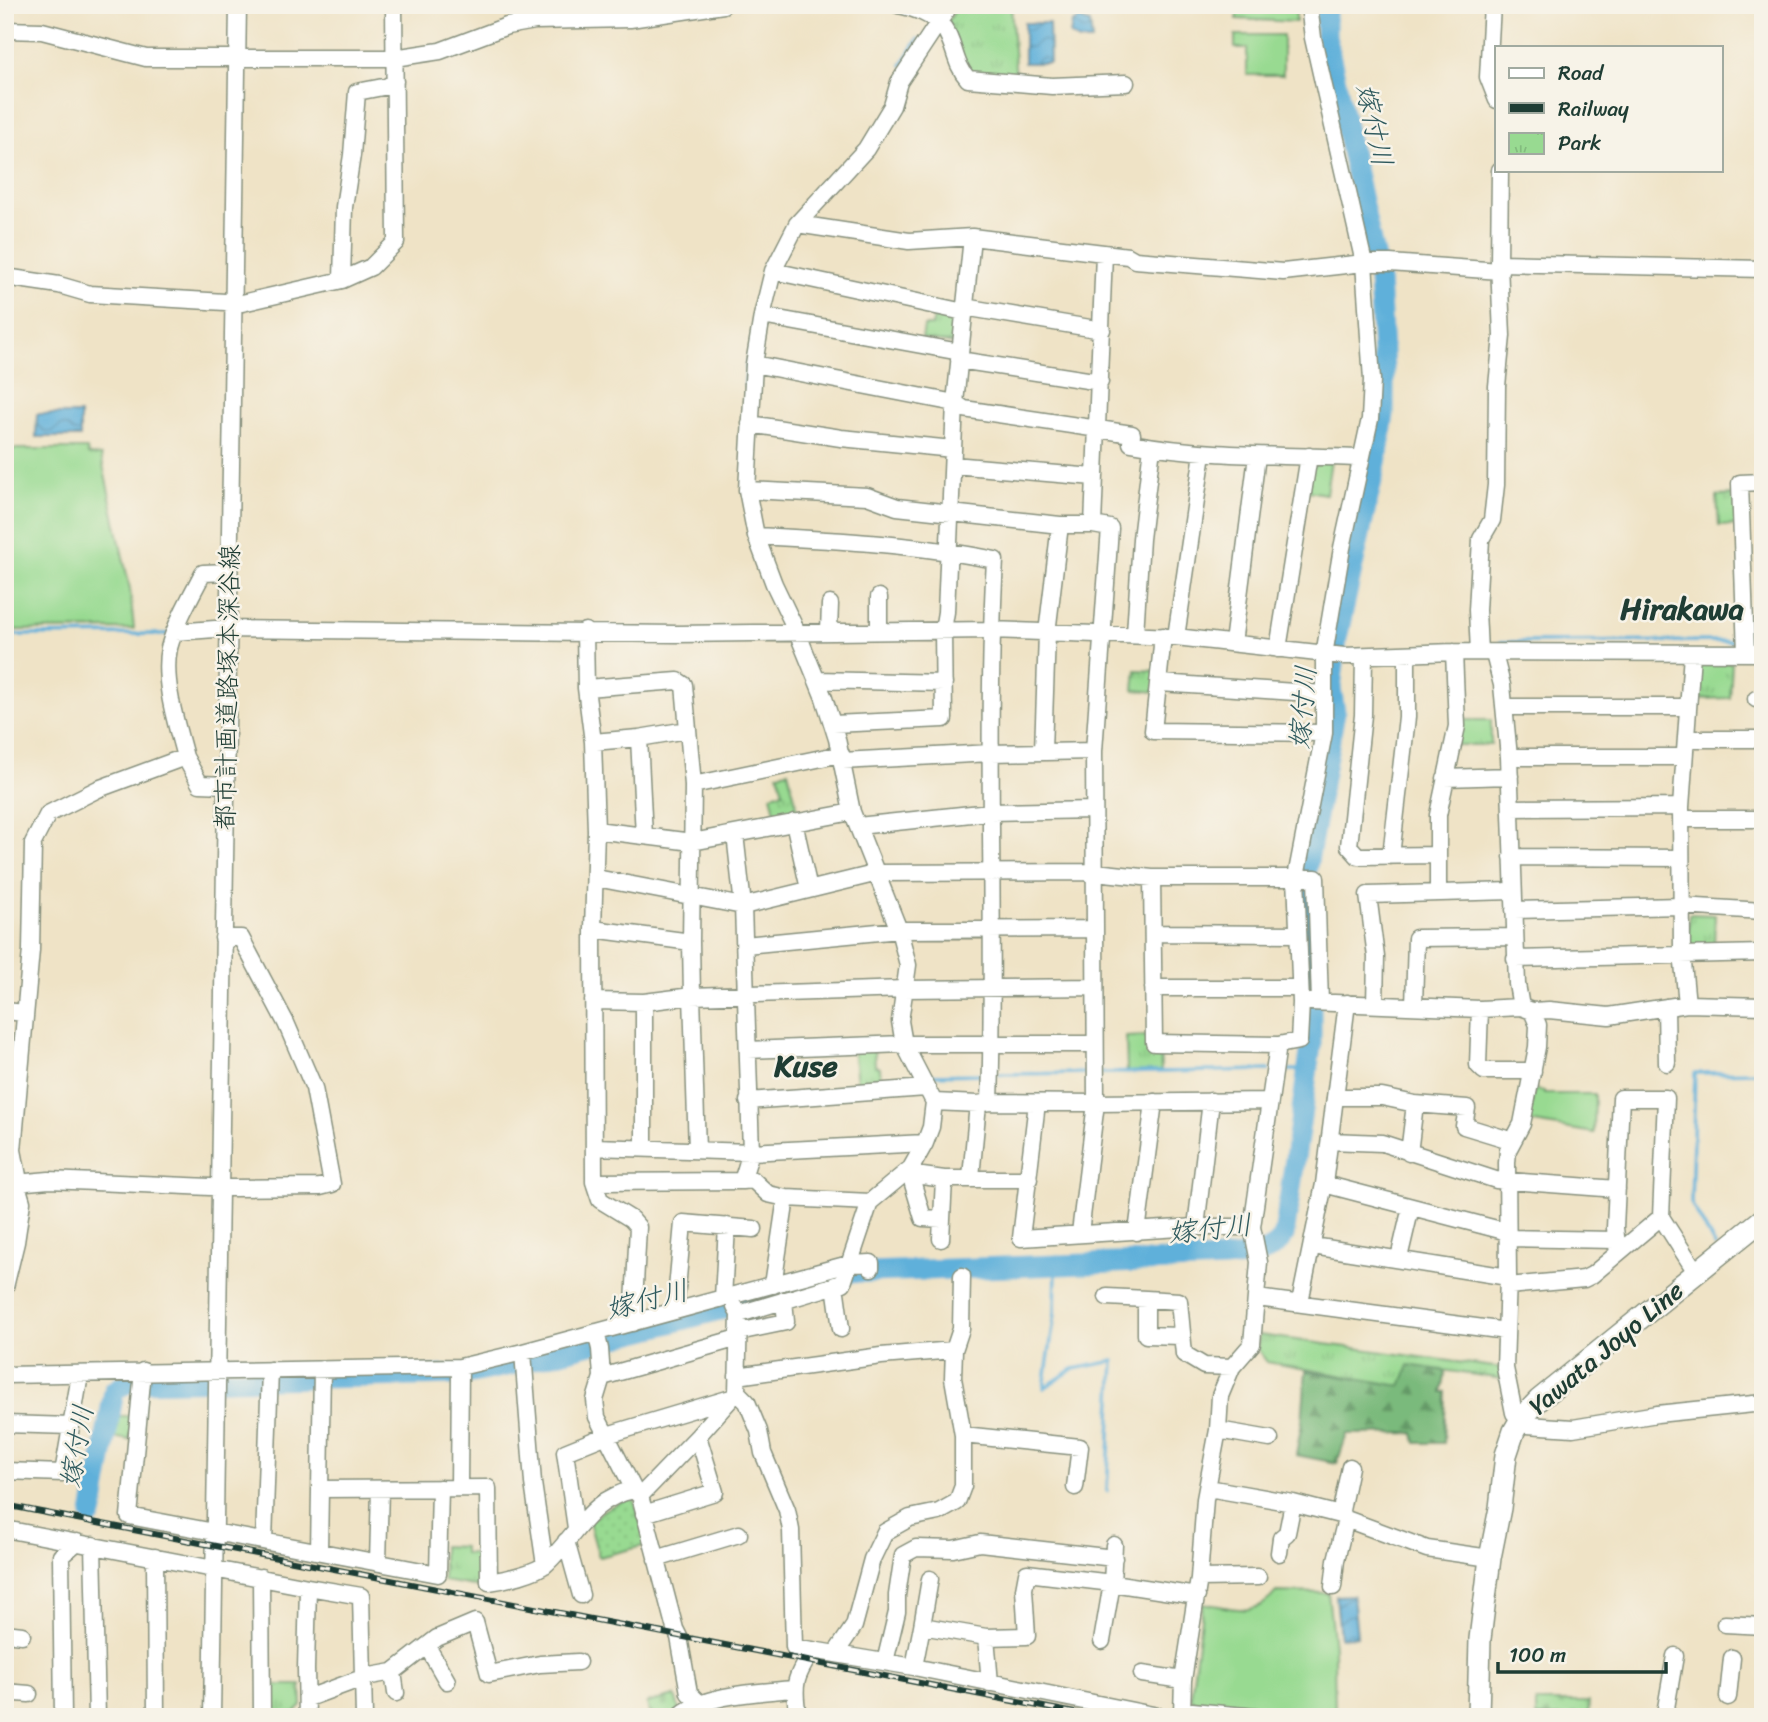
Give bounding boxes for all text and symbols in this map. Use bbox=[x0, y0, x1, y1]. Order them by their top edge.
legend bbox=[1495, 46, 1722, 172]
text: Road bbox=[1558, 54, 1605, 92]
water label: 嫁付川 bbox=[1342, 79, 1407, 171]
text: Railway bbox=[1558, 90, 1629, 128]
text: Park bbox=[1558, 124, 1601, 162]
street label: 都市計画道路塚本深谷線 bbox=[202, 544, 252, 830]
district label: Hirakawa bbox=[1620, 582, 1744, 636]
water label: 嫁付川 bbox=[1274, 663, 1331, 751]
district label: Kuse bbox=[773, 1039, 838, 1093]
water label: 嫁付川 bbox=[1166, 1200, 1254, 1257]
water label: 嫁付川 bbox=[600, 1266, 694, 1333]
street label: Yawata Joyo Line bbox=[1518, 1269, 1694, 1427]
water label: 嫁付川 bbox=[45, 1400, 108, 1492]
scale bar bbox=[1498, 1631, 1666, 1675]
text: 100 m bbox=[1509, 1636, 1566, 1674]

